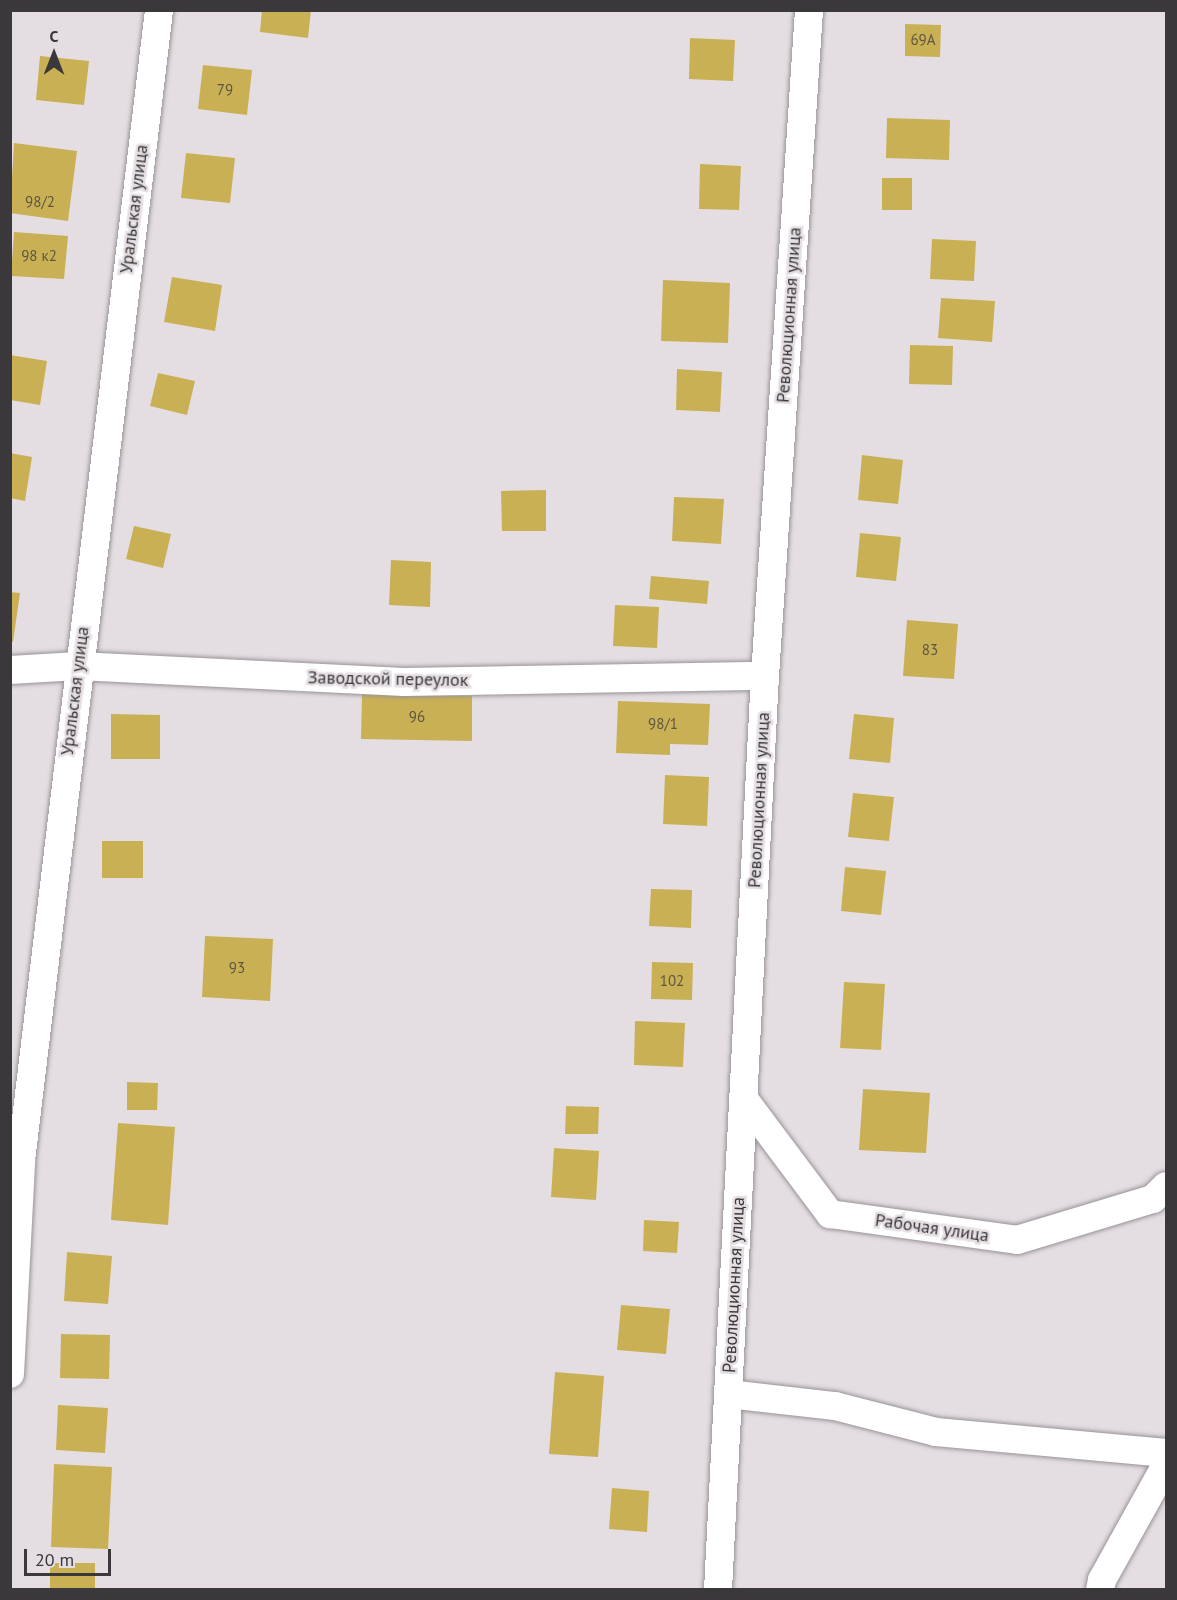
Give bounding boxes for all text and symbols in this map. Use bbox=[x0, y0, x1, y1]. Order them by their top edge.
north arrow bbox=[24, 24, 84, 84]
text: С bbox=[50, 26, 58, 46]
house number: 69А bbox=[910, 31, 936, 49]
house number: 79 bbox=[217, 81, 233, 99]
street label: Уральская улица bbox=[115, 143, 153, 275]
house number: 98/2 bbox=[25, 193, 55, 211]
street label: Революционная улица bbox=[772, 226, 806, 404]
house number: 98 к2 bbox=[21, 247, 57, 265]
street label: Уральская улица bbox=[56, 625, 94, 757]
house number: 83 bbox=[922, 641, 938, 659]
street label: Заводской переулок bbox=[308, 667, 468, 691]
house number: 96 bbox=[409, 708, 425, 726]
street label: Революционная улица bbox=[744, 712, 774, 888]
house number: 98/1 bbox=[648, 715, 678, 733]
house number: 93 bbox=[229, 959, 245, 977]
house number: 102 bbox=[660, 972, 684, 990]
street label: Революционная улица bbox=[719, 1197, 749, 1373]
street label: Рабочая улица bbox=[874, 1209, 990, 1247]
scale bar bbox=[27, 1537, 114, 1575]
text: 20 m bbox=[35, 1548, 74, 1571]

